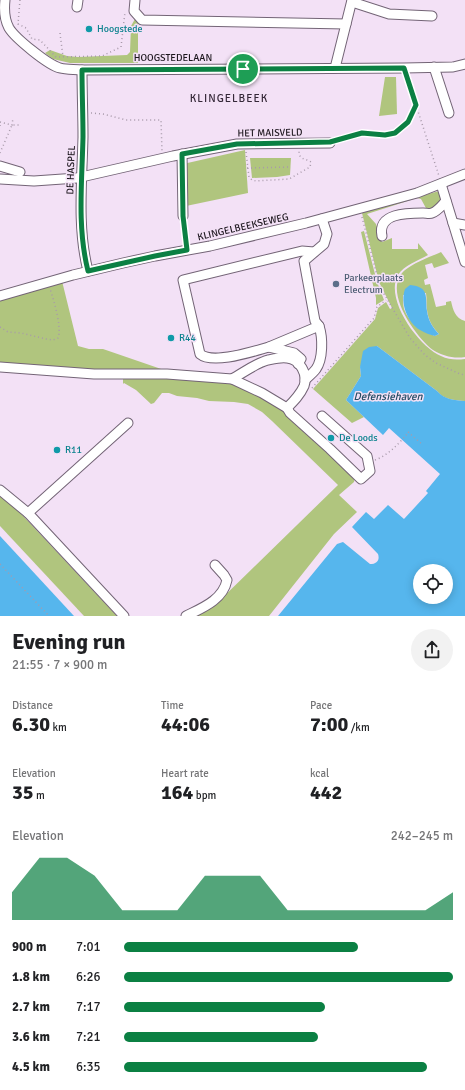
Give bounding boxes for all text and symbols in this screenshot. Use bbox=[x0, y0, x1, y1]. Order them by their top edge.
place label: Hoogstede bbox=[97, 23, 143, 35]
marker: Hoogstede bbox=[84, 24, 94, 34]
street label: HOOGSTEDELAAN bbox=[134, 52, 212, 64]
pin bbox=[226, 52, 260, 86]
icon: arrive bbox=[232, 58, 254, 80]
district label: KLINGELBEEK bbox=[190, 92, 268, 105]
street label: HET MAISVELD bbox=[237, 126, 303, 140]
street label: DE HASPEL bbox=[64, 145, 78, 195]
street label: KLINGELBEEKSEWEG bbox=[196, 211, 290, 243]
place label: Parkeerplaats Electrum bbox=[344, 272, 403, 296]
marker: Parkeerplaats Electrum bbox=[331, 279, 341, 289]
place label: R44 bbox=[179, 332, 196, 344]
marker: R44 bbox=[166, 333, 176, 343]
water label: Defensiehaven bbox=[354, 390, 423, 403]
place label: De Loods bbox=[339, 432, 378, 444]
marker: De Loods bbox=[326, 433, 336, 443]
place label: R11 bbox=[65, 444, 82, 456]
marker: R11 bbox=[52, 445, 62, 455]
map controls bbox=[413, 564, 453, 604]
button: locate bbox=[413, 564, 453, 604]
text: Evening run bbox=[12, 628, 126, 655]
button: share bbox=[411, 629, 453, 671]
text: 21:55 · 7 × 900 m bbox=[12, 657, 107, 673]
text: Distance bbox=[12, 699, 53, 712]
text: Time bbox=[161, 699, 184, 712]
text: Pace bbox=[310, 699, 332, 712]
text: 6.30 bbox=[12, 712, 50, 737]
text: 44:06 bbox=[161, 712, 210, 737]
text: 7:00 bbox=[310, 712, 348, 737]
text: km bbox=[50, 721, 67, 734]
text: /km bbox=[348, 721, 370, 734]
text: Elevation bbox=[12, 767, 56, 780]
text: Heart rate bbox=[161, 767, 209, 780]
text: kcal bbox=[310, 767, 329, 780]
text: 35 bbox=[12, 780, 34, 805]
text: 164 bbox=[161, 780, 193, 805]
text: 442 bbox=[310, 780, 342, 805]
text: m bbox=[34, 789, 45, 802]
text: bpm bbox=[193, 789, 216, 802]
text: Elevation bbox=[12, 828, 64, 844]
text: 242–245 m bbox=[391, 828, 453, 844]
text: 900 m bbox=[12, 939, 46, 955]
text: 7:01 bbox=[76, 939, 101, 955]
text: 1.8 km bbox=[12, 969, 50, 985]
text: 6:26 bbox=[76, 969, 101, 985]
text: 2.7 km bbox=[12, 999, 50, 1015]
text: 7:17 bbox=[76, 999, 101, 1015]
text: 3.6 km bbox=[12, 1029, 50, 1045]
text: 7:21 bbox=[76, 1029, 101, 1045]
text: 4.5 km bbox=[12, 1059, 50, 1075]
text: 6:35 bbox=[76, 1059, 101, 1075]

